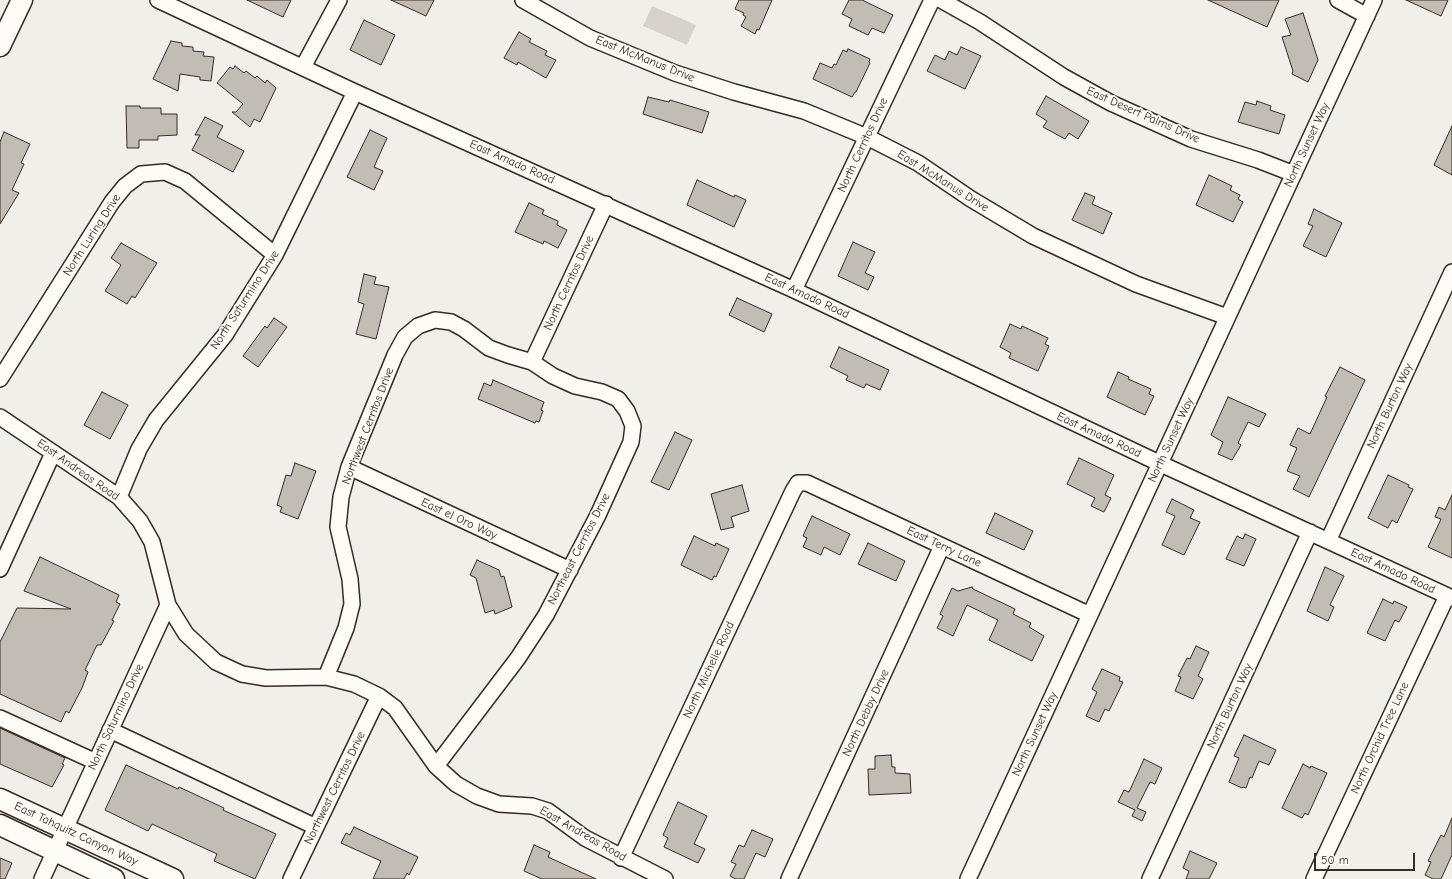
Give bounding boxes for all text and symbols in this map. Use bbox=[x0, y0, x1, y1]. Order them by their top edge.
street label: East McManus Drive bbox=[593, 33, 697, 85]
street label: East Desert Palms Drive bbox=[1084, 84, 1202, 146]
street label: North Cerritos Drive bbox=[835, 95, 891, 195]
street label: North Sunset Way bbox=[1281, 100, 1333, 190]
street label: East Amado Road bbox=[467, 137, 557, 187]
street label: East McManus Drive bbox=[894, 147, 992, 215]
street label: North Luring Drive bbox=[60, 191, 124, 279]
street label: North Cerritos Drive bbox=[541, 233, 597, 333]
street label: North Saturmino Drive bbox=[208, 248, 282, 352]
street label: East Amado Road bbox=[762, 270, 852, 322]
street label: North Burton Way bbox=[1364, 361, 1416, 451]
street label: Northwest Cerritos Drive bbox=[339, 366, 397, 486]
street label: North Sunset Way bbox=[1145, 395, 1197, 485]
street label: East Amado Road bbox=[1054, 409, 1144, 461]
street label: East Andreas Road bbox=[34, 436, 122, 504]
street label: Northeast Cerritos Drive bbox=[545, 491, 613, 607]
street label: East el Oro Way bbox=[419, 495, 499, 543]
street label: East Terry Lane bbox=[904, 523, 984, 571]
street label: East Amado Road bbox=[1348, 545, 1438, 597]
street label: North Michelle Road bbox=[680, 619, 738, 721]
street label: North Burton Way bbox=[1204, 661, 1256, 751]
street label: North Saturmino Drive bbox=[85, 662, 147, 772]
street label: North Debby Drive bbox=[840, 667, 892, 759]
street label: North Orchid Tree Lane bbox=[1348, 680, 1412, 796]
street label: North Sunset Way bbox=[1009, 689, 1061, 779]
street label: Northwest Cerritos Drive bbox=[301, 729, 369, 847]
street label: East Tahquitz Canyon Way bbox=[12, 799, 140, 869]
street label: East Andreas Road bbox=[537, 803, 629, 865]
scale bar bbox=[1316, 845, 1417, 871]
text: 50 m bbox=[1321, 853, 1349, 867]

